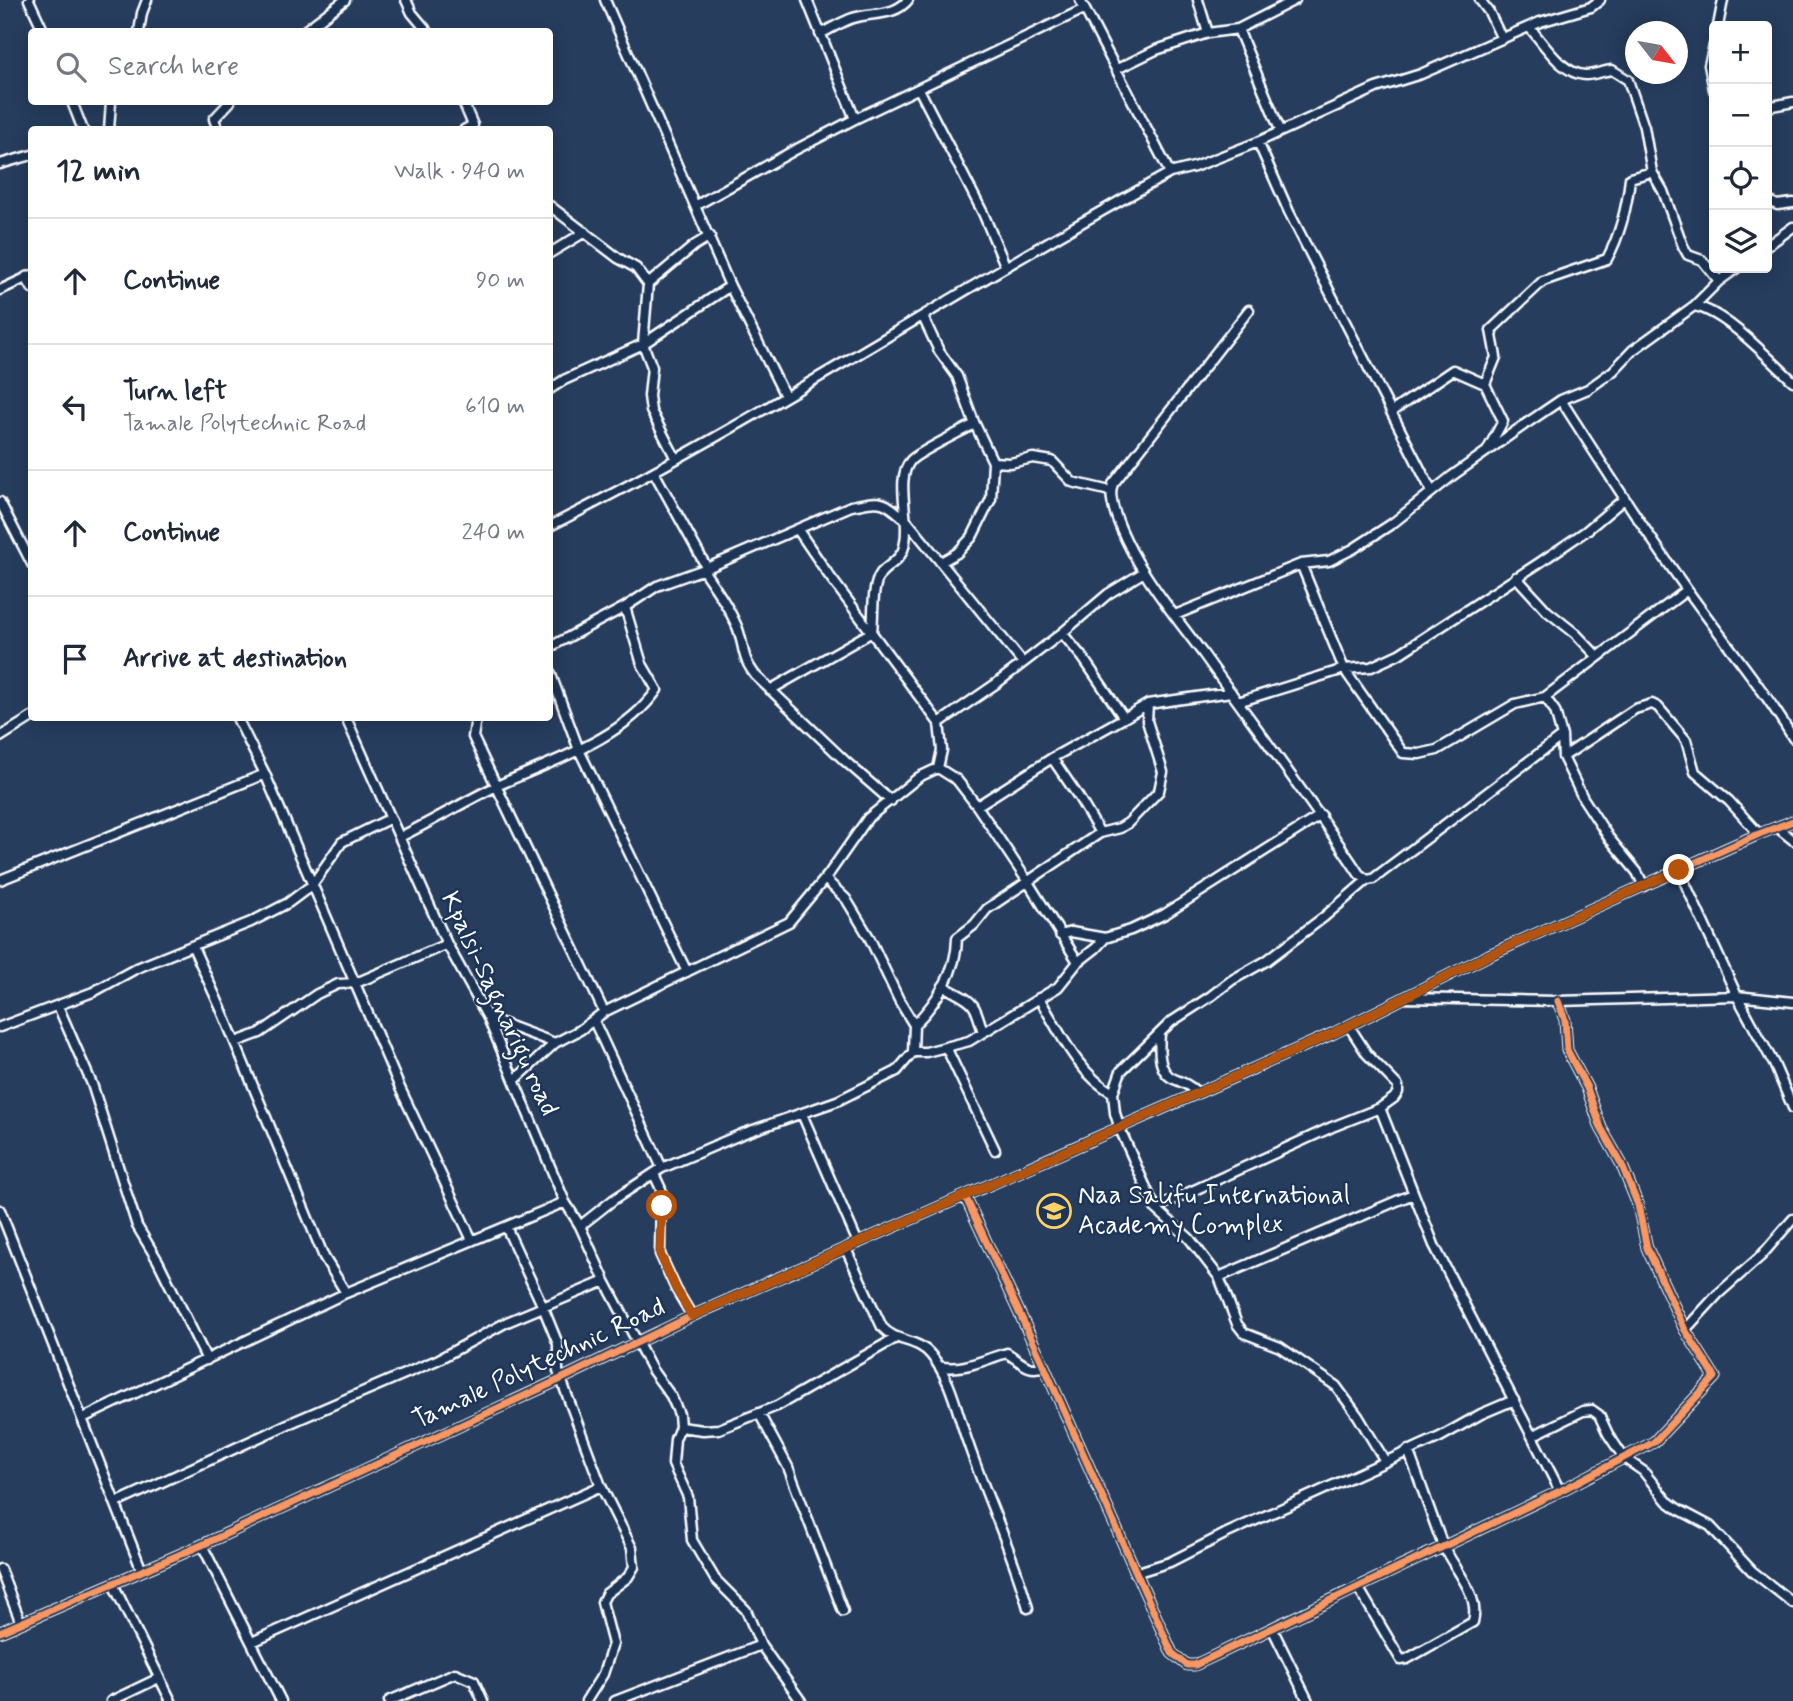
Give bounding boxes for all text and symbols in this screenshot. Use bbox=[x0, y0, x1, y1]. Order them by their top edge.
north arrow bbox=[1625, 21, 1688, 84]
map controls bbox=[1709, 21, 1772, 273]
button: + bbox=[1709, 21, 1772, 84]
search box bbox=[28, 28, 553, 105]
icon: search bbox=[52, 48, 90, 86]
text: Search here bbox=[108, 50, 239, 84]
button: − bbox=[1709, 84, 1772, 147]
button: locate bbox=[1709, 147, 1772, 210]
text: 12 min bbox=[56, 152, 141, 191]
text: Walk · 940 m bbox=[394, 157, 525, 187]
button: layers bbox=[1709, 210, 1772, 273]
icon: ahead bbox=[56, 262, 94, 300]
text: Continue bbox=[123, 264, 220, 298]
text: 90 m bbox=[476, 266, 525, 296]
text: Turn left bbox=[123, 375, 227, 409]
icon: left bbox=[56, 388, 94, 426]
text: 610 m bbox=[465, 392, 525, 422]
text: Tamale Polytechnic Road bbox=[123, 409, 366, 439]
icon: ahead bbox=[56, 514, 94, 552]
text: Continue bbox=[123, 516, 220, 550]
text: 240 m bbox=[461, 518, 525, 548]
icon: arrive bbox=[56, 640, 94, 678]
text: Arrive at destination bbox=[123, 642, 347, 676]
route end bbox=[1663, 854, 1694, 885]
street label: Kpalsi-Sagnarigu road bbox=[429, 886, 566, 1123]
place label: Naa Salifu International Academy Complex bbox=[1078, 1179, 1350, 1243]
route start bbox=[646, 1190, 677, 1221]
school or university icon: Naa Salifu International Academy Complex bbox=[1035, 1192, 1073, 1230]
street label: Tamale Polytechnic Road bbox=[407, 1290, 671, 1438]

